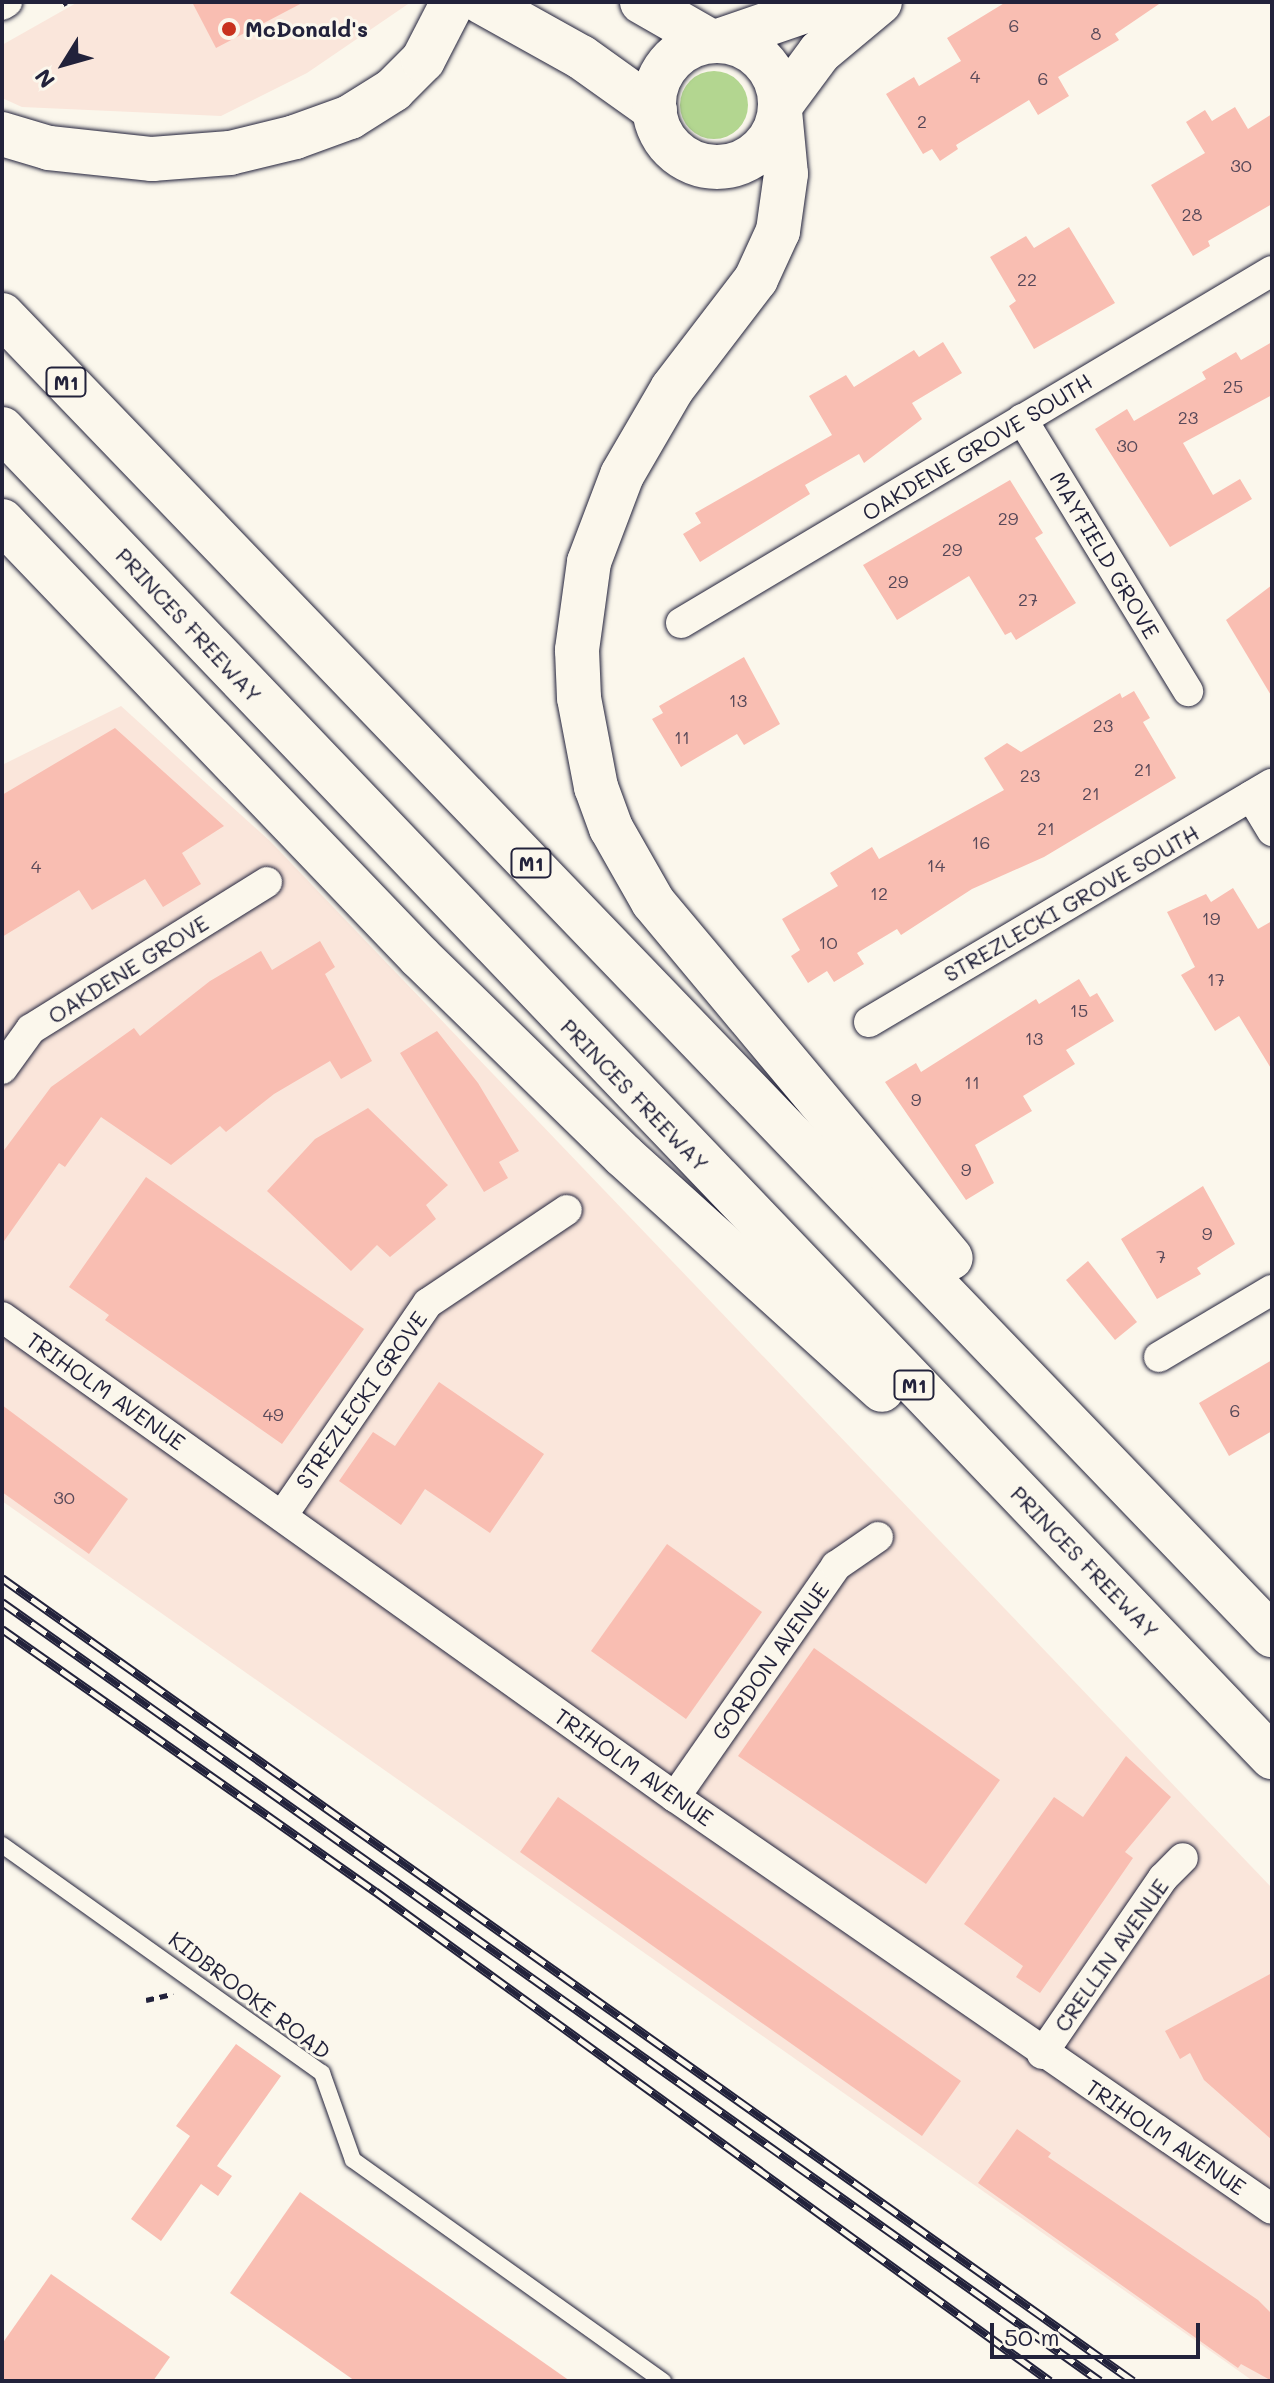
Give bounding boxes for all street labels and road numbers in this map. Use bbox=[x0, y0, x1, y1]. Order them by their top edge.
road number: M1 bbox=[44, 366, 88, 398]
street label: OAKDENE GROVE SOUTH bbox=[857, 368, 1097, 526]
street label: MAYFIELD GROVE bbox=[1045, 467, 1165, 643]
street label: PRINCES FREEWAY bbox=[111, 542, 267, 708]
street label: STREZLECKI GROVE SOUTH bbox=[939, 819, 1203, 987]
road number: M1 bbox=[509, 847, 553, 879]
street label: OAKDENE GROVE bbox=[43, 909, 213, 1029]
street label: PRINCES FREEWAY bbox=[555, 1013, 715, 1177]
street label: STREZLECKI GROVE bbox=[290, 1306, 432, 1494]
street label: TRIHOLM AVENUE bbox=[22, 1326, 190, 1456]
road number: M1 bbox=[892, 1369, 936, 1401]
street label: PRINCES FREEWAY bbox=[1005, 1480, 1165, 1644]
street label: GORDON AVENUE bbox=[706, 1577, 834, 1745]
street label: TRIHOLM AVENUE bbox=[550, 1702, 718, 1832]
street label: CRELLIN AVENUE bbox=[1048, 1873, 1174, 2037]
street label: KIDBROOKE ROAD bbox=[164, 1926, 336, 2064]
street label: TRIHOLM AVENUE bbox=[1081, 2074, 1251, 2200]

